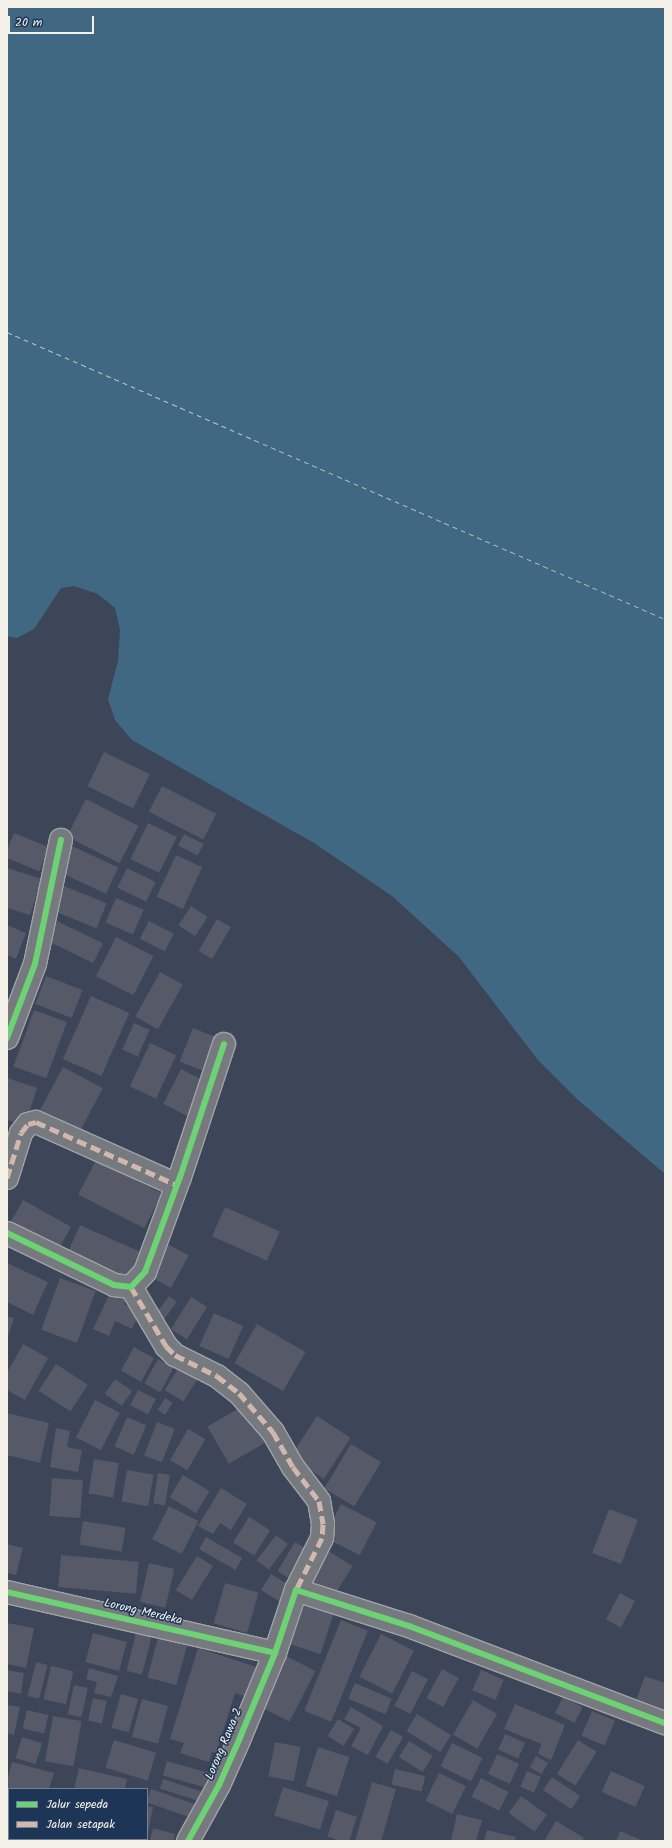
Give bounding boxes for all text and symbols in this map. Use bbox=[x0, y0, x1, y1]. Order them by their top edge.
scale bar bbox=[10, 8, 96, 34]
text: 20 m bbox=[15, 13, 42, 32]
street label: Lorong Merdeka bbox=[103, 1596, 183, 1628]
street label: Lorong Rawa 2 bbox=[202, 1706, 246, 1782]
legend bbox=[8, 1788, 148, 1840]
text: Jalur sepeda bbox=[46, 1795, 108, 1814]
text: Jalan setapak bbox=[46, 1815, 115, 1834]

